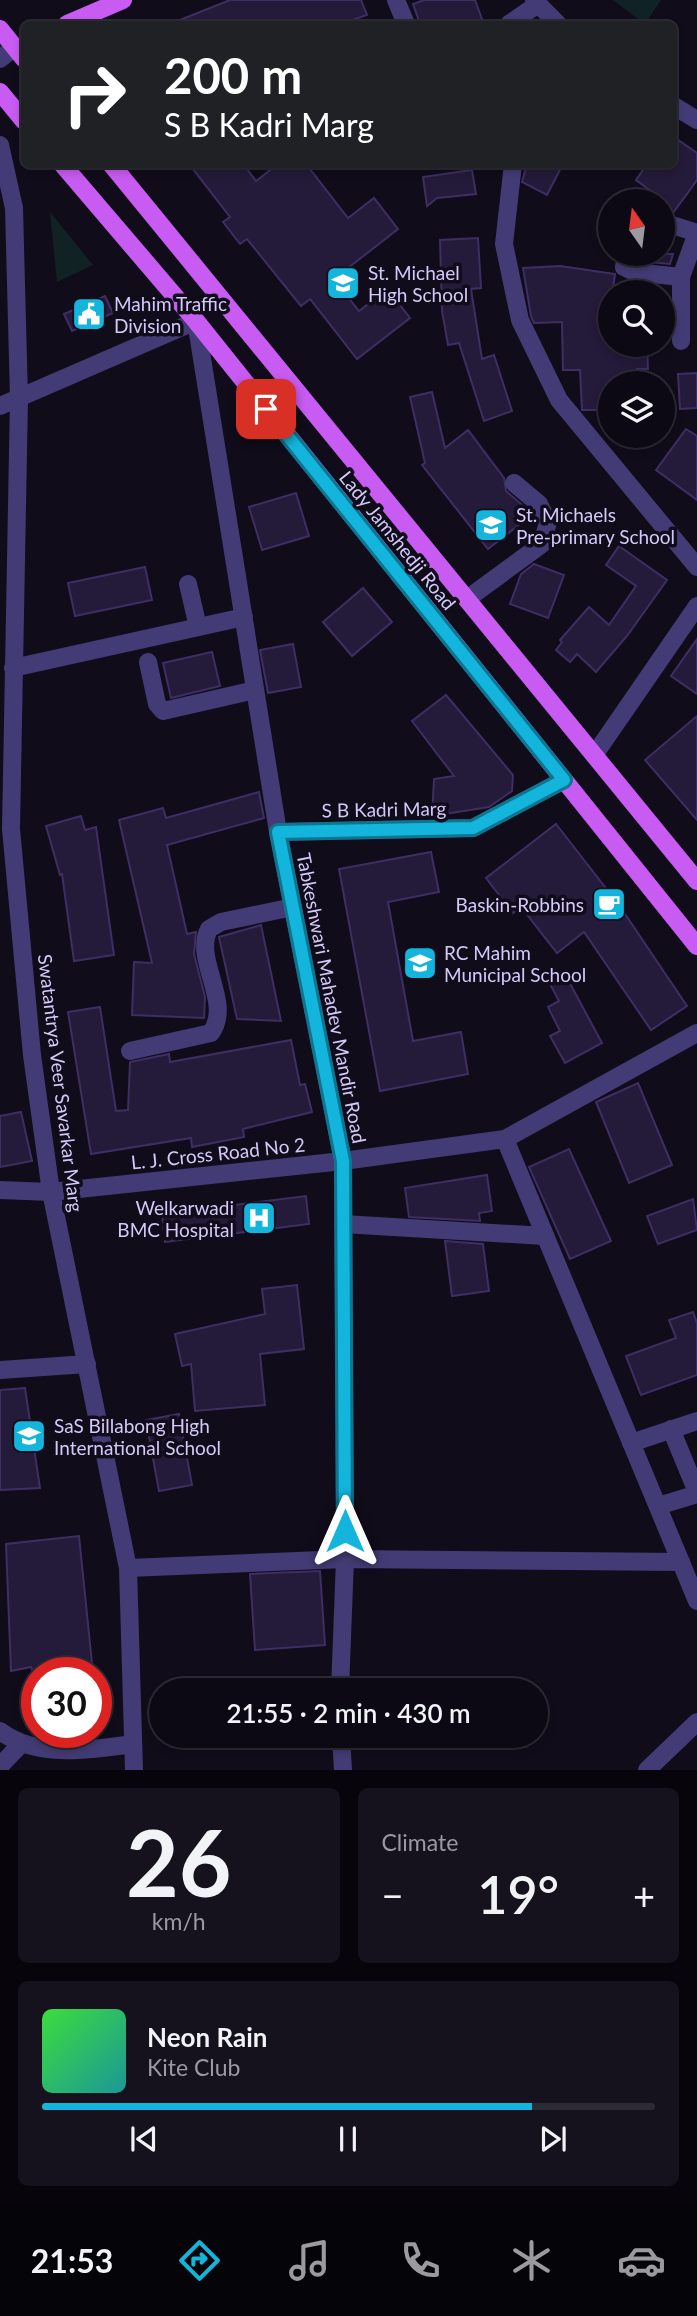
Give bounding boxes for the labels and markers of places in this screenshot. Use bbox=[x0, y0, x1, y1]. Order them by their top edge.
place label: St. Michael High School bbox=[368, 261, 468, 306]
school or university icon: St. Michael High School bbox=[324, 264, 362, 302]
place label: Mahim Traffic Division bbox=[114, 292, 227, 337]
public building icon: Mahim Traffic Division bbox=[70, 295, 108, 333]
pin bbox=[236, 379, 296, 439]
place label: St. Michaels Pre-primary School bbox=[516, 503, 675, 548]
school or university icon: St. Michaels Pre-primary School bbox=[472, 506, 510, 544]
cafe icon: Baskin-Robbins bbox=[590, 885, 628, 923]
place label: Baskin-Robbins bbox=[456, 893, 584, 916]
place label: RC Mahim Municipal School bbox=[444, 941, 586, 986]
school or university icon: RC Mahim Municipal School bbox=[401, 944, 439, 982]
place label: Welkarwadi BMC Hospital bbox=[117, 1196, 234, 1241]
hospital icon: Welkarwadi BMC Hospital bbox=[240, 1199, 278, 1237]
place label: SaS Billabong High International School bbox=[54, 1414, 221, 1459]
school or university icon: SaS Billabong High International School bbox=[10, 1417, 48, 1455]

